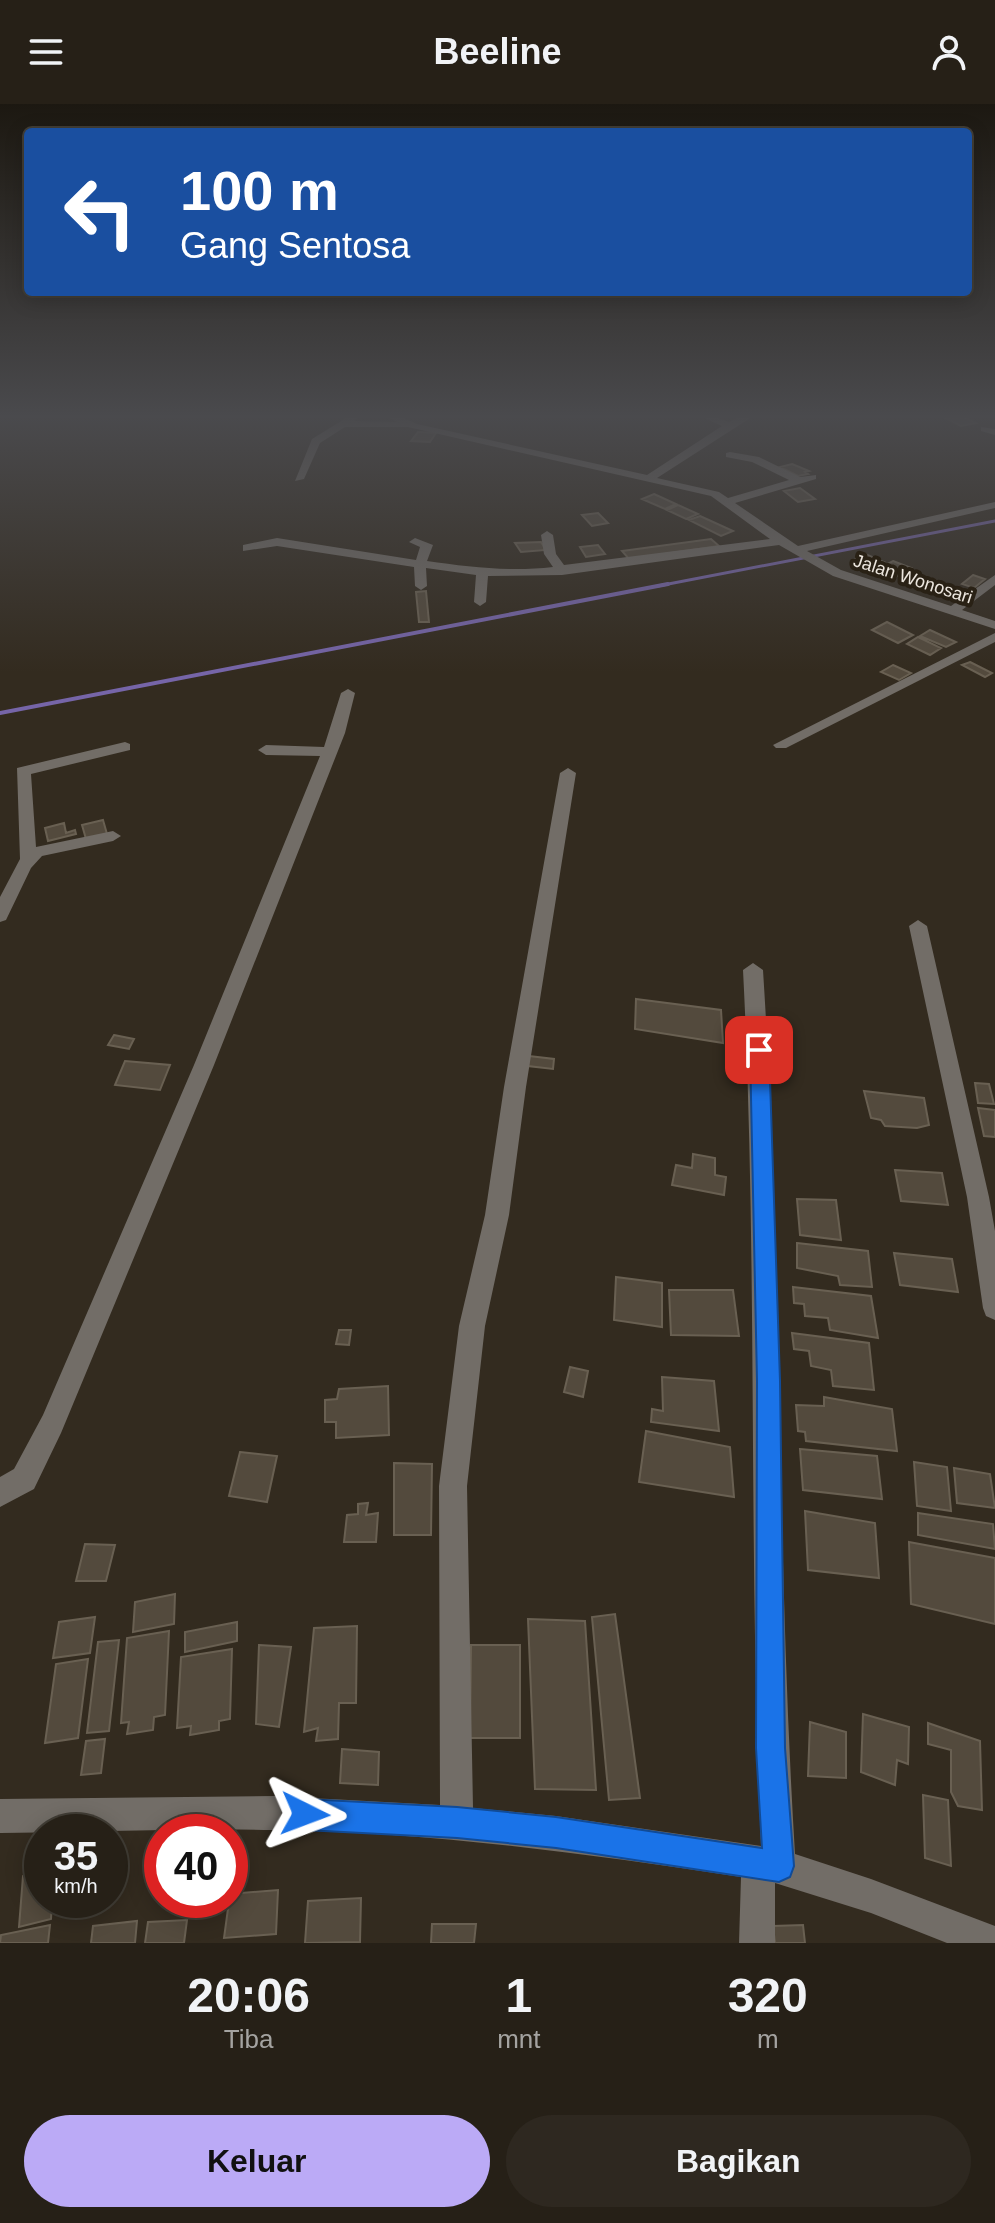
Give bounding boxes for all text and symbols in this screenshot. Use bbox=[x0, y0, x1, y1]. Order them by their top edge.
icon: menu bbox=[24, 30, 68, 74]
icon: person bbox=[927, 30, 971, 74]
text: Beeline bbox=[433, 31, 562, 72]
text: 100 m bbox=[180, 159, 339, 222]
icon: left bbox=[48, 160, 152, 264]
text: Gang Sentosa bbox=[180, 225, 410, 266]
street label: Jalan Wonosari bbox=[851, 550, 975, 608]
pin bbox=[725, 1016, 793, 1084]
icon: arrive bbox=[737, 1028, 781, 1072]
position arrow bbox=[263, 1772, 347, 1856]
speed limit sign: 40 bbox=[144, 1814, 248, 1918]
text: 35 bbox=[54, 1834, 98, 1878]
text: km/h bbox=[54, 1875, 98, 1897]
text: 20:06 bbox=[187, 1969, 310, 2022]
text: 1 bbox=[505, 1969, 532, 2022]
text: 320 bbox=[728, 1969, 808, 2022]
text: Tiba bbox=[224, 2024, 273, 2054]
text: mnt bbox=[497, 2024, 540, 2054]
text: m bbox=[757, 2024, 779, 2054]
button: Keluar bbox=[24, 2115, 490, 2207]
button: Bagikan bbox=[506, 2115, 971, 2207]

